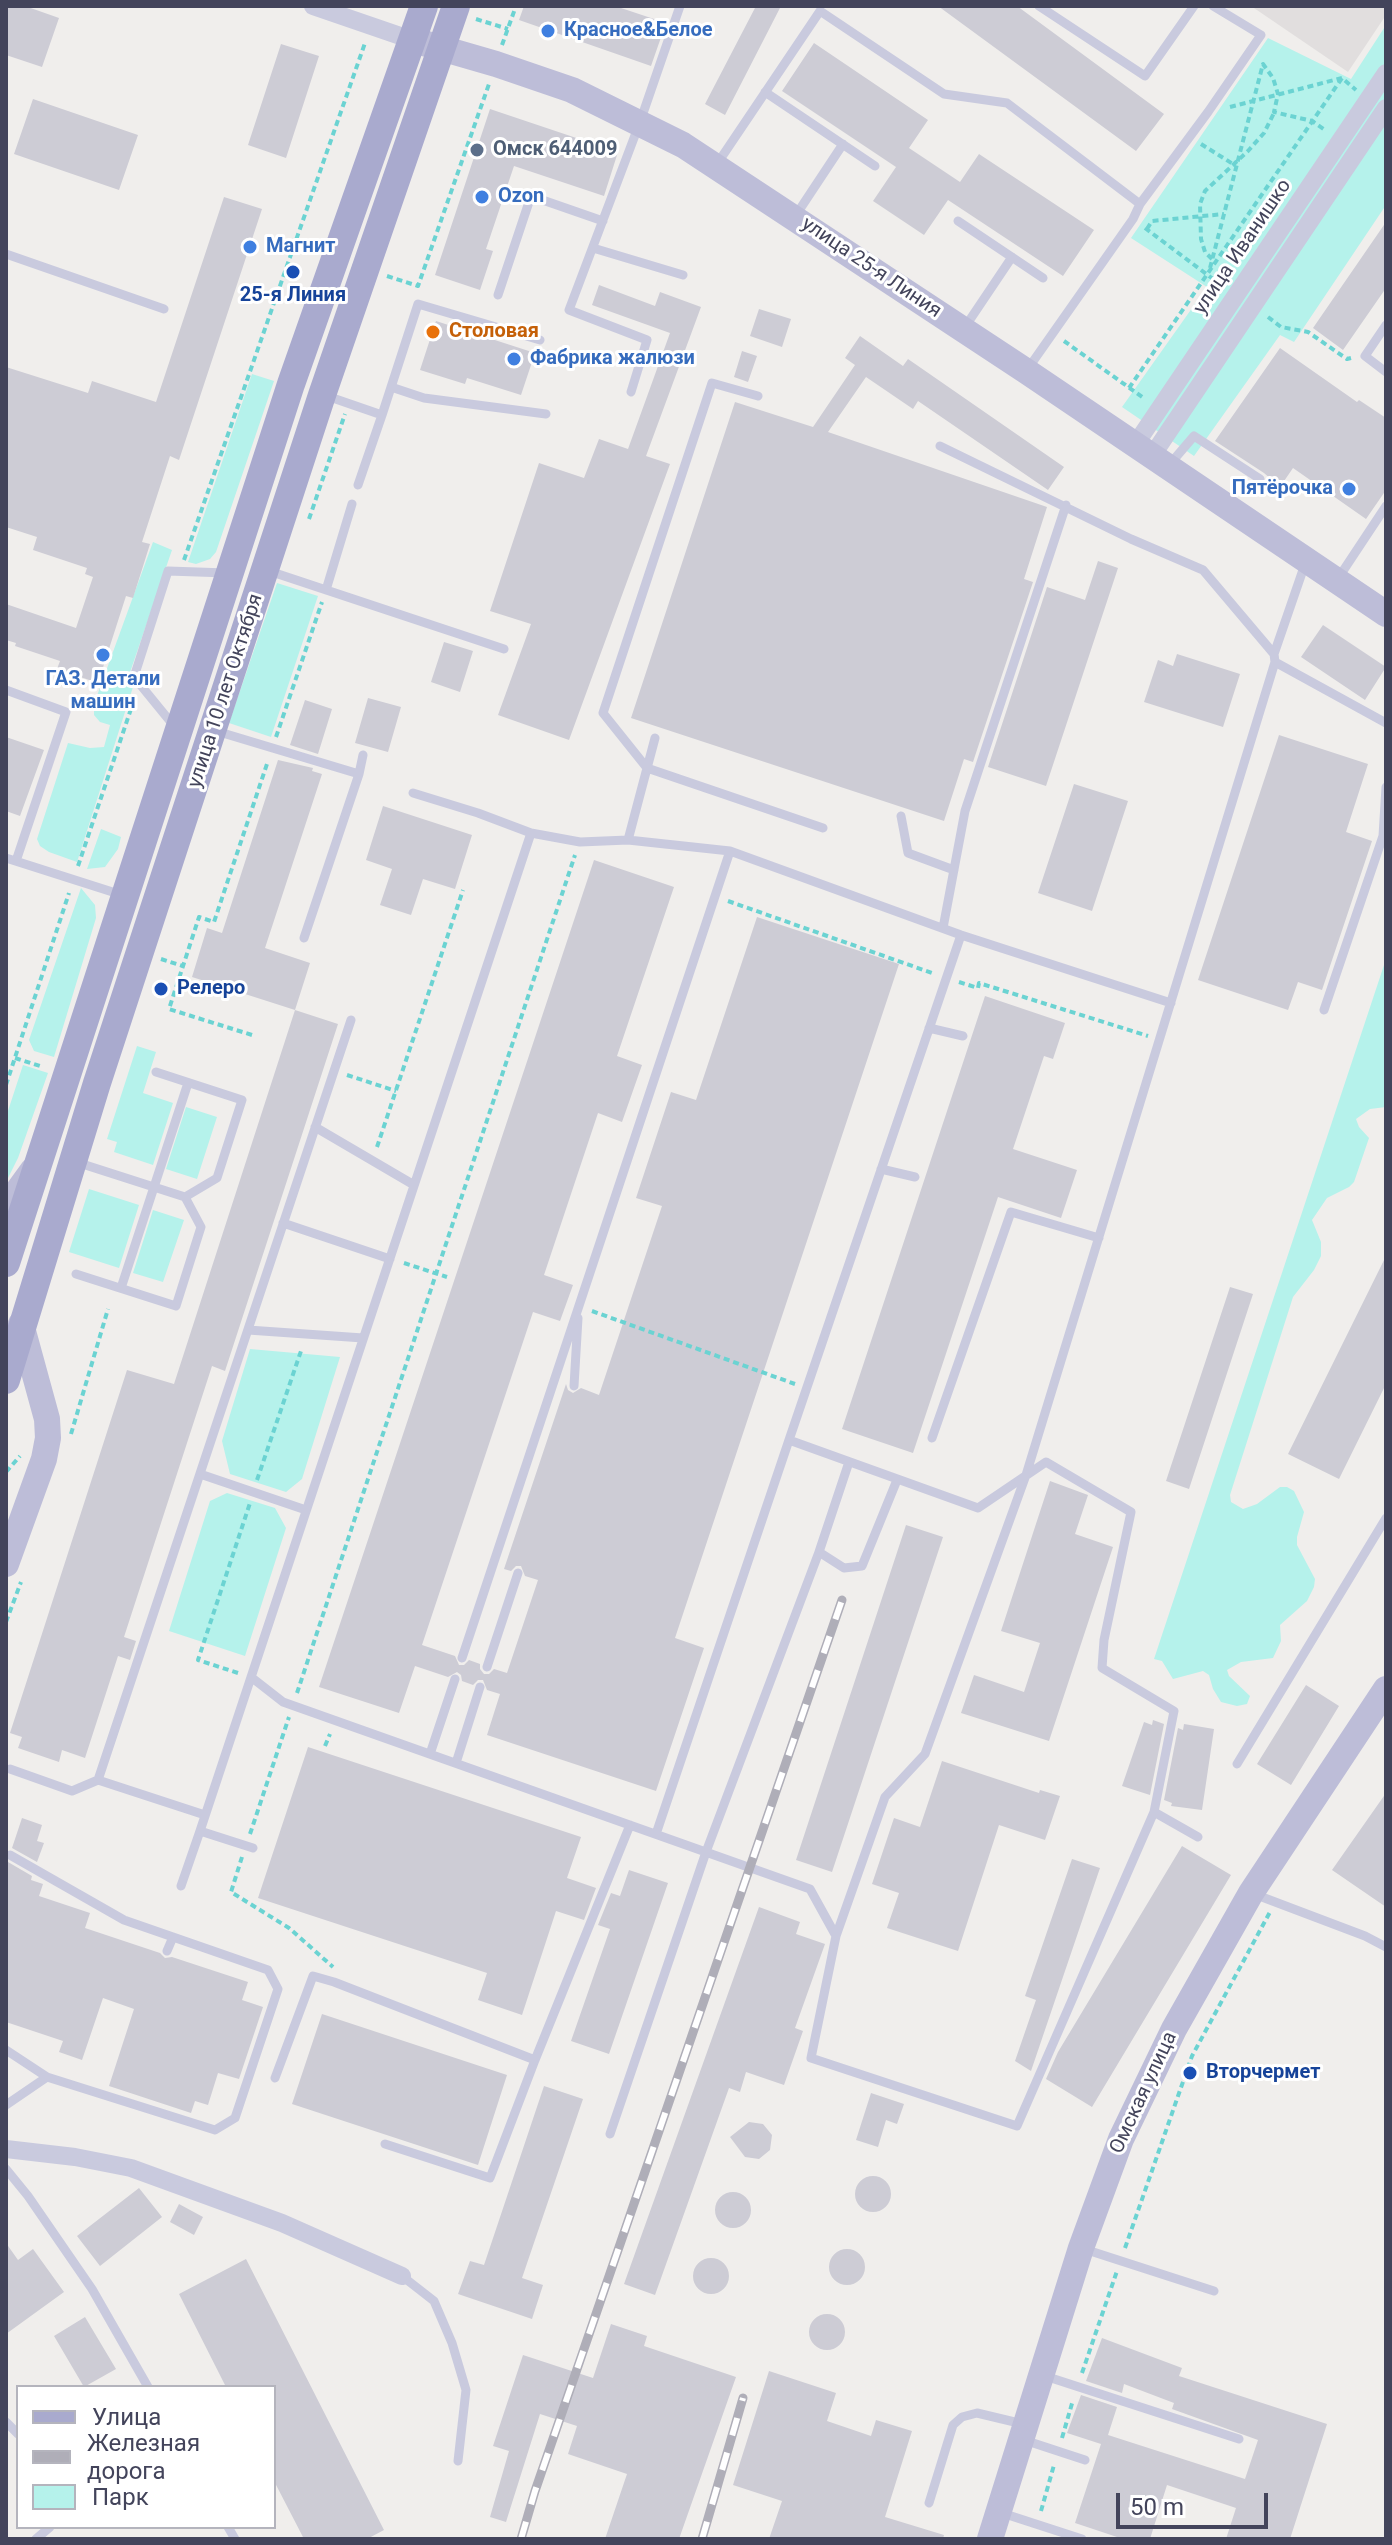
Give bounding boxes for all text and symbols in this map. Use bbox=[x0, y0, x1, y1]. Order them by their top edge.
place label: Красное&Белое bbox=[564, 19, 713, 43]
marker: Красное&Белое bbox=[539, 22, 557, 40]
place label: Омск 644009 bbox=[493, 138, 617, 162]
marker: Омск 644009 bbox=[468, 141, 486, 159]
street label: улица Иванишко bbox=[1189, 175, 1297, 319]
place label: Ozon bbox=[498, 185, 544, 209]
marker: Ozon bbox=[473, 188, 491, 206]
street label: улица 25-я Линия bbox=[796, 212, 946, 324]
place label: Магнит bbox=[266, 235, 335, 259]
marker: Магнит bbox=[241, 238, 259, 256]
marker: 25-я Линия bbox=[284, 263, 302, 281]
place label: 25-я Линия bbox=[240, 284, 346, 308]
place label: Столовая bbox=[449, 320, 539, 344]
marker: Столовая bbox=[424, 323, 442, 341]
place label: Фабрика жалюзи bbox=[530, 347, 695, 371]
marker: Фабрика жалюзи bbox=[505, 350, 523, 368]
place label: Пятёрочка bbox=[1232, 477, 1333, 501]
marker: Пятёрочка bbox=[1340, 480, 1358, 498]
street label: улица 10 лет Октября bbox=[183, 591, 269, 791]
marker: ГАЗ. Детали машин bbox=[94, 646, 112, 664]
place label: ГАЗ. Детали машин bbox=[46, 668, 160, 715]
place label: Релеро bbox=[177, 977, 245, 1001]
marker: Релеро bbox=[152, 980, 170, 998]
street label: Омская улица bbox=[1105, 2028, 1183, 2158]
place label: Вторчермет bbox=[1206, 2061, 1320, 2085]
marker: Вторчермет bbox=[1181, 2064, 1199, 2082]
legend bbox=[16, 2385, 276, 2529]
text: Улица bbox=[92, 2403, 161, 2431]
text: Железная дорога bbox=[87, 2429, 200, 2485]
scale bar bbox=[1120, 2477, 1272, 2527]
text: Парк bbox=[92, 2483, 149, 2511]
text: 50 m bbox=[1130, 2493, 1184, 2521]

